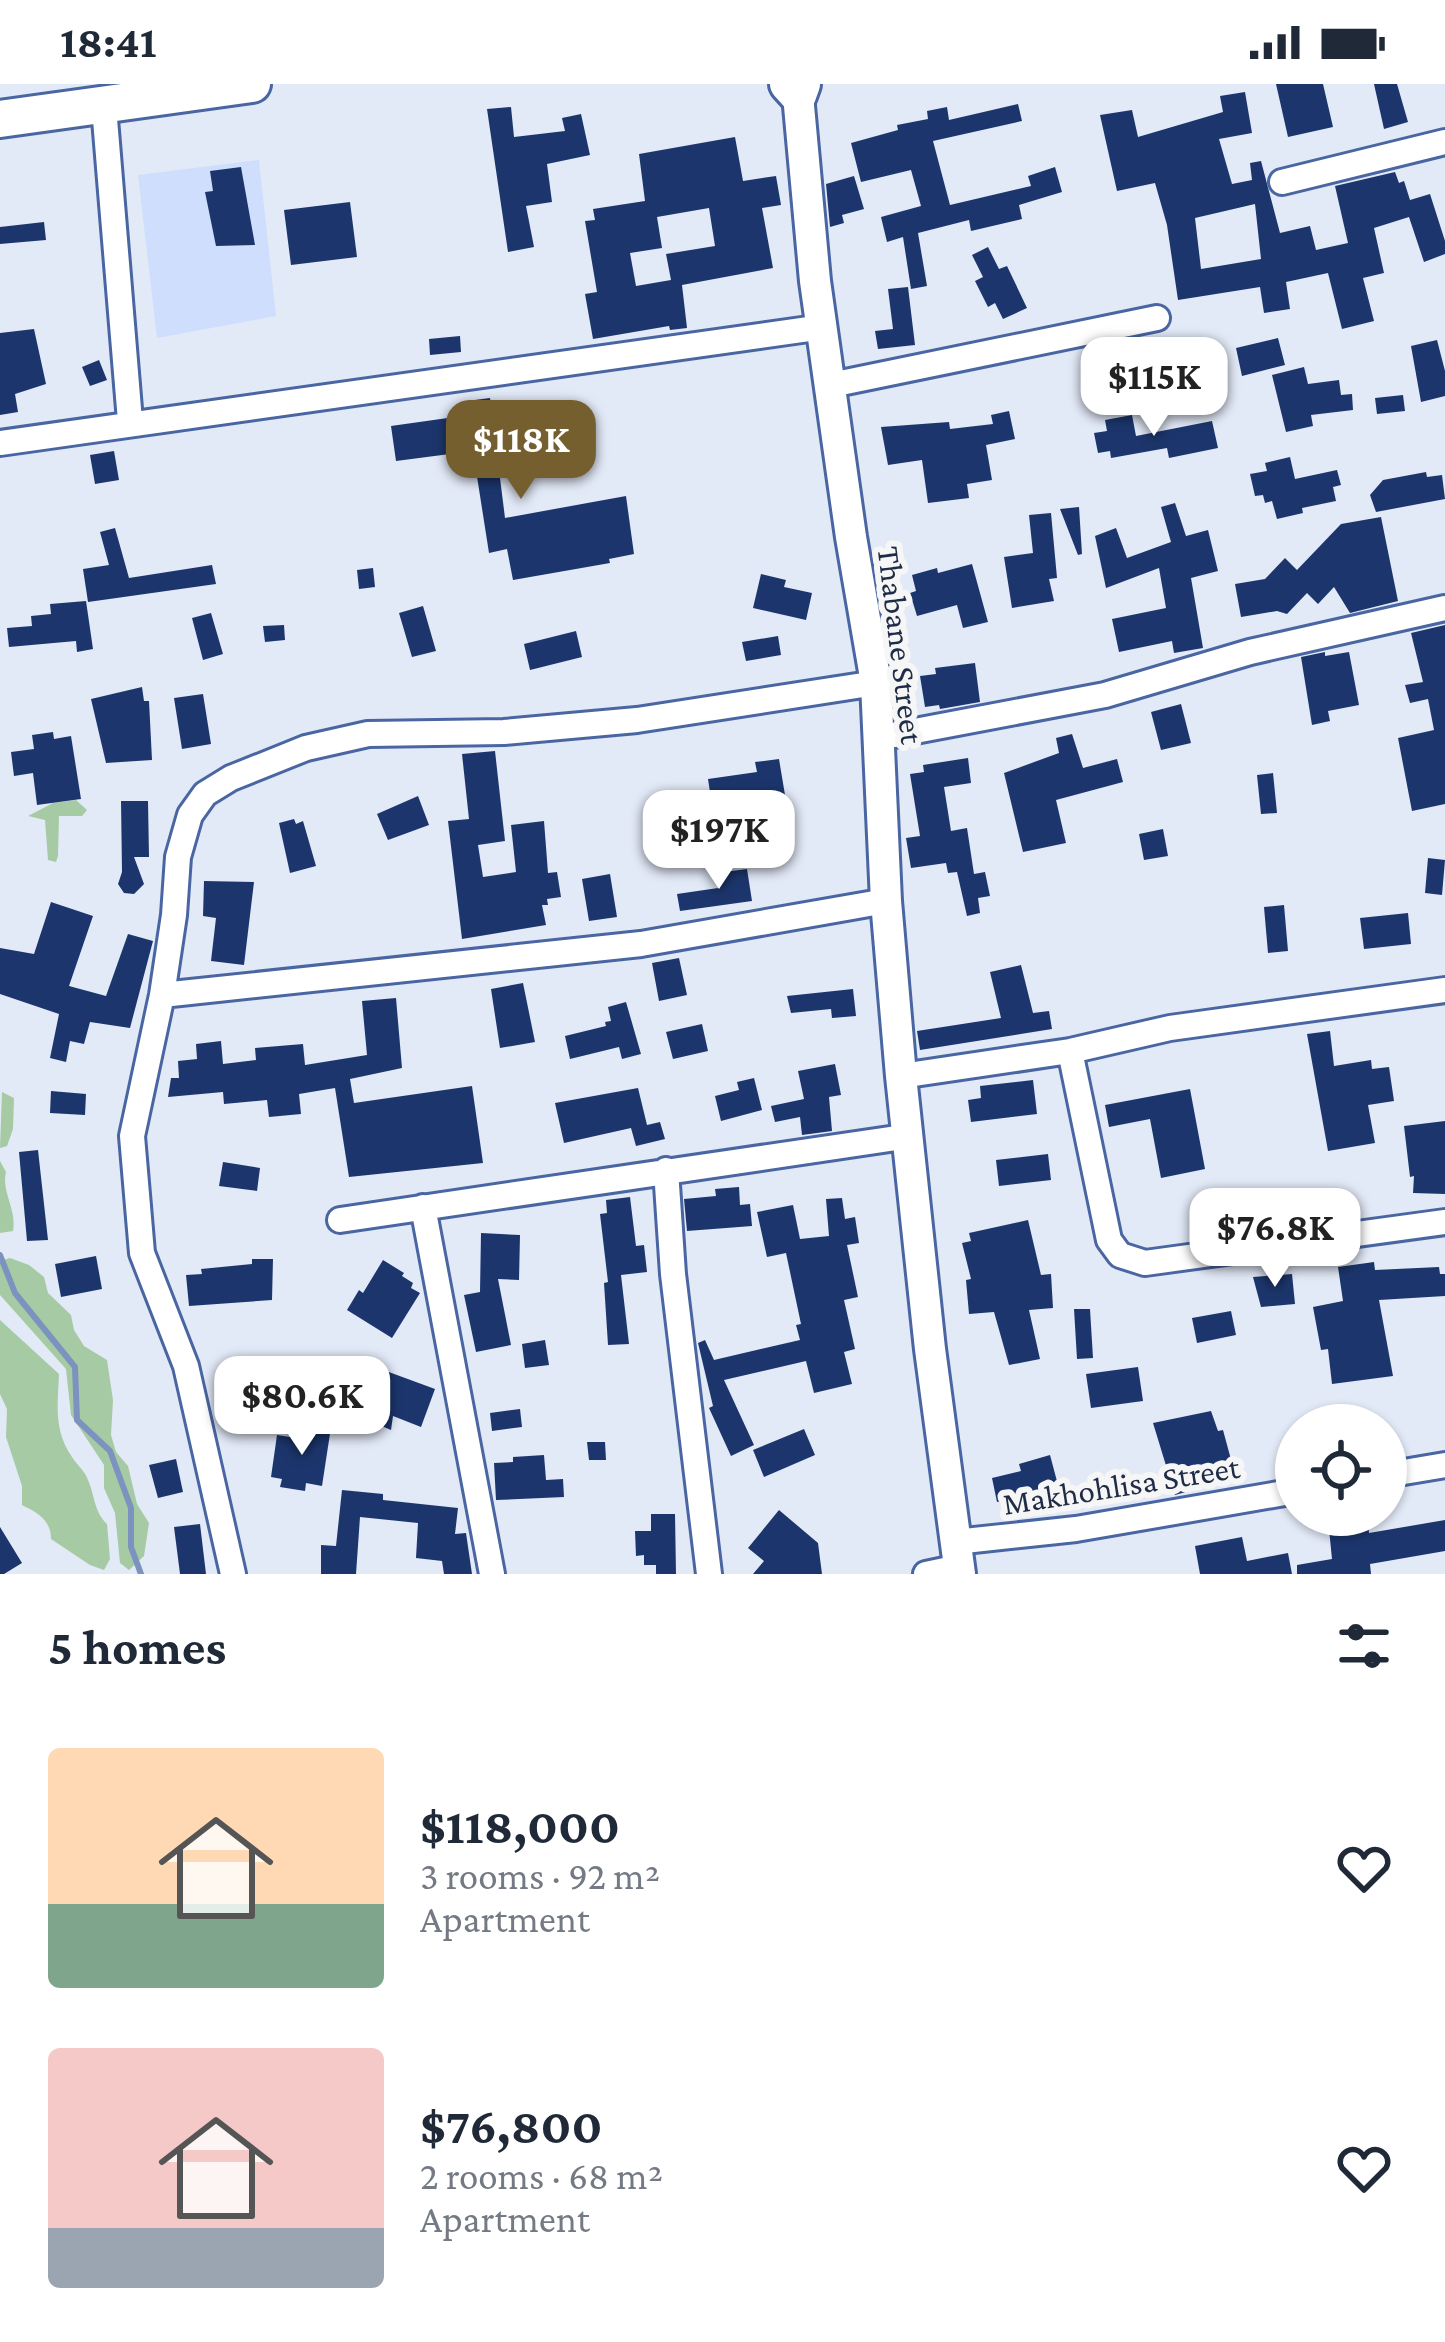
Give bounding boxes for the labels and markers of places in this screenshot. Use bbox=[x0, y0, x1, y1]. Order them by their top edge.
pin: $115K bbox=[1070, 337, 1238, 439]
pin: $118K bbox=[437, 400, 605, 502]
pin: $197K bbox=[635, 790, 803, 892]
pin: $76.8K bbox=[1177, 1188, 1373, 1290]
pin: $80.6K bbox=[204, 1356, 400, 1458]

